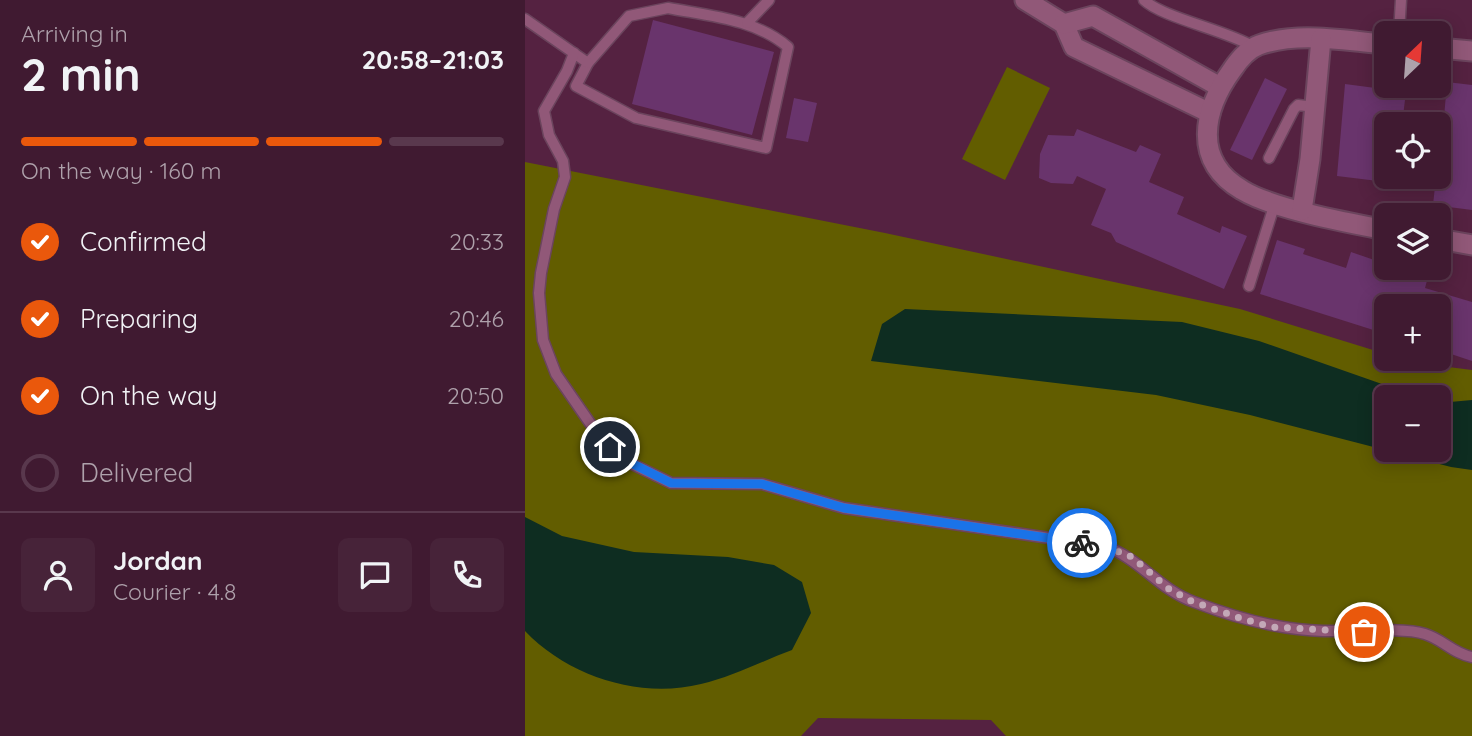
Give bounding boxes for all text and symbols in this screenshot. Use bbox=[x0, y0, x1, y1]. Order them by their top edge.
text: Arriving in bbox=[21, 19, 128, 48]
north arrow bbox=[1374, 21, 1451, 98]
map controls bbox=[1374, 21, 1451, 462]
text: 20:58–21:03 bbox=[362, 43, 504, 76]
text: 2 min bbox=[21, 45, 141, 103]
button: locate bbox=[1374, 112, 1451, 189]
text: On the way · 160 m bbox=[21, 156, 222, 185]
button: layers bbox=[1374, 203, 1451, 280]
icon: check bbox=[21, 223, 59, 261]
text: Confirmed bbox=[80, 225, 207, 258]
text: 20:33 bbox=[449, 227, 504, 256]
button: + bbox=[1374, 294, 1451, 371]
icon: check bbox=[21, 300, 59, 338]
text: Preparing bbox=[80, 302, 198, 335]
text: 20:46 bbox=[449, 304, 504, 333]
icon: check bbox=[21, 377, 59, 415]
text: On the way bbox=[80, 379, 218, 412]
text: 20:50 bbox=[447, 381, 504, 410]
button: − bbox=[1374, 385, 1451, 462]
pin bbox=[580, 417, 640, 477]
icon: home bbox=[591, 428, 629, 466]
text: Delivered bbox=[80, 456, 193, 489]
courier bbox=[1047, 508, 1117, 578]
icon: bike bbox=[1063, 524, 1101, 562]
button: person bbox=[21, 538, 95, 612]
button: chat bbox=[338, 538, 412, 612]
button: phone bbox=[430, 538, 504, 612]
text: Jordan bbox=[113, 544, 202, 577]
text: Courier · 4.8 bbox=[113, 577, 236, 606]
pin bbox=[1334, 602, 1394, 662]
icon: bag bbox=[1345, 613, 1383, 651]

